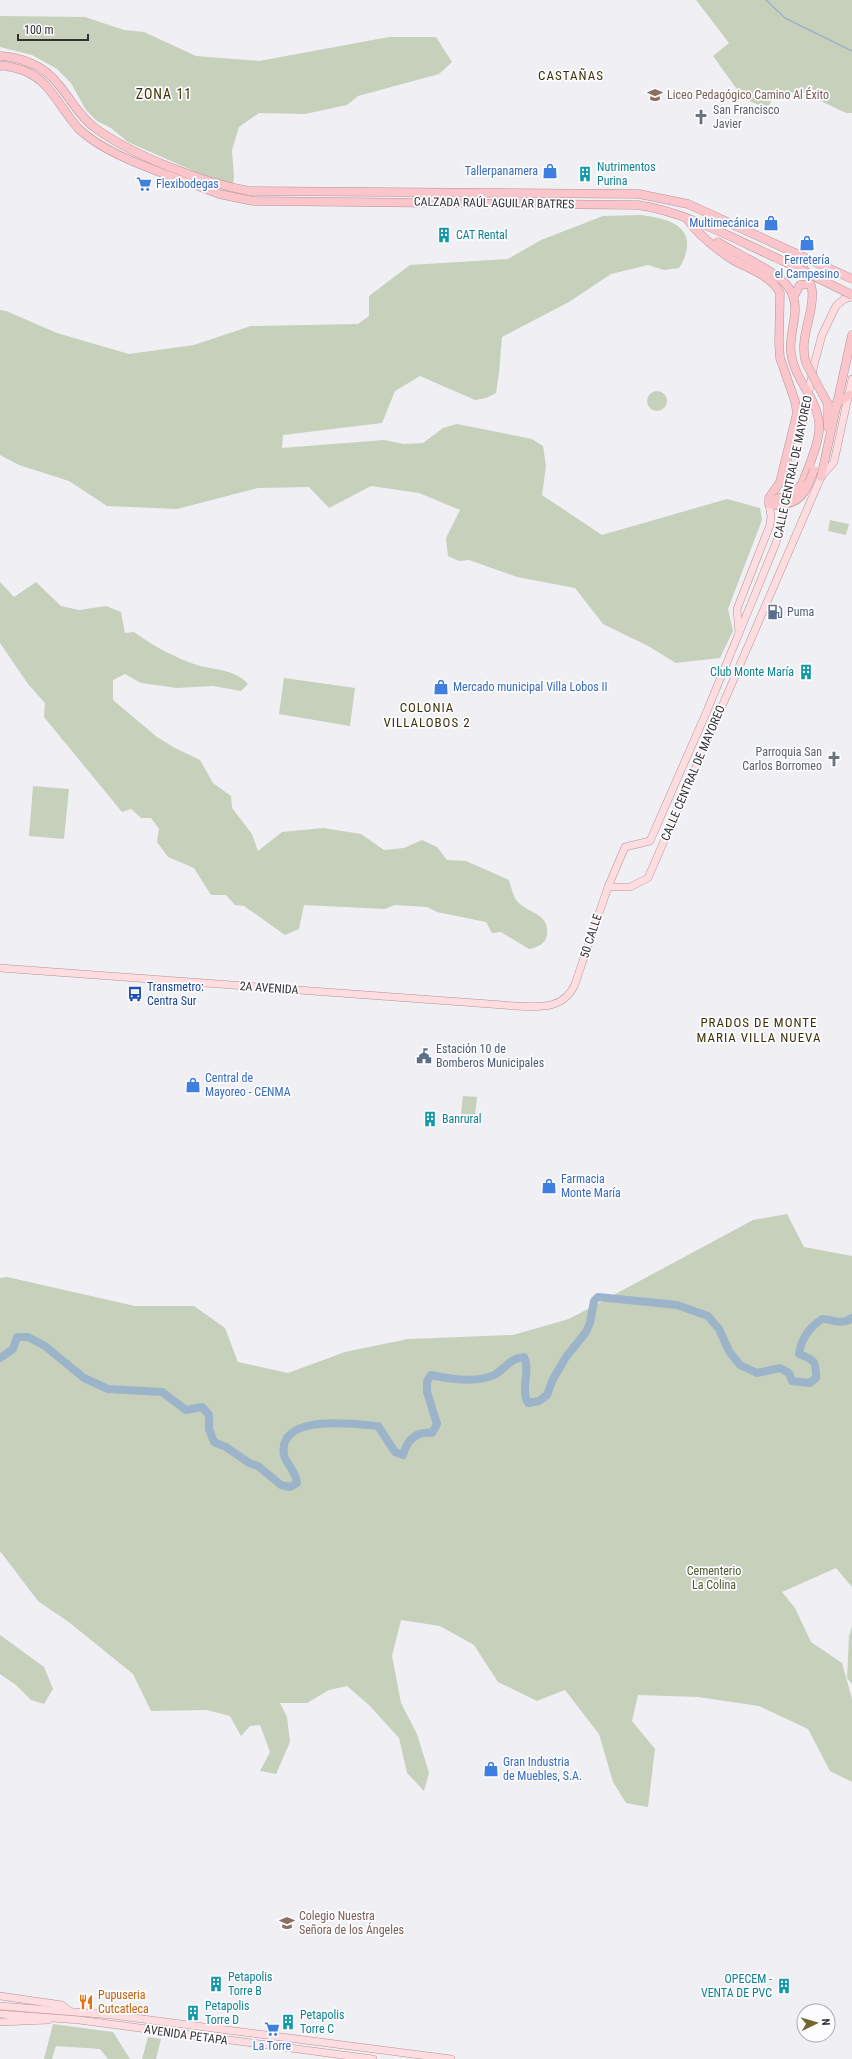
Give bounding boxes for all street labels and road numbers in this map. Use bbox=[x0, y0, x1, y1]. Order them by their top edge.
street label: CALZADA RAÚL AGUILAR BATRES bbox=[414, 194, 574, 211]
street label: CALLE CENTRAL DE MAYOREO bbox=[771, 394, 815, 540]
street label: CALLE CENTRAL DE MAYOREO bbox=[658, 703, 728, 843]
street label: 50 CALLE bbox=[577, 912, 605, 960]
street label: 2A AVENIDA bbox=[239, 979, 299, 997]
street label: AVENIDA PETAPA bbox=[143, 2022, 229, 2048]

